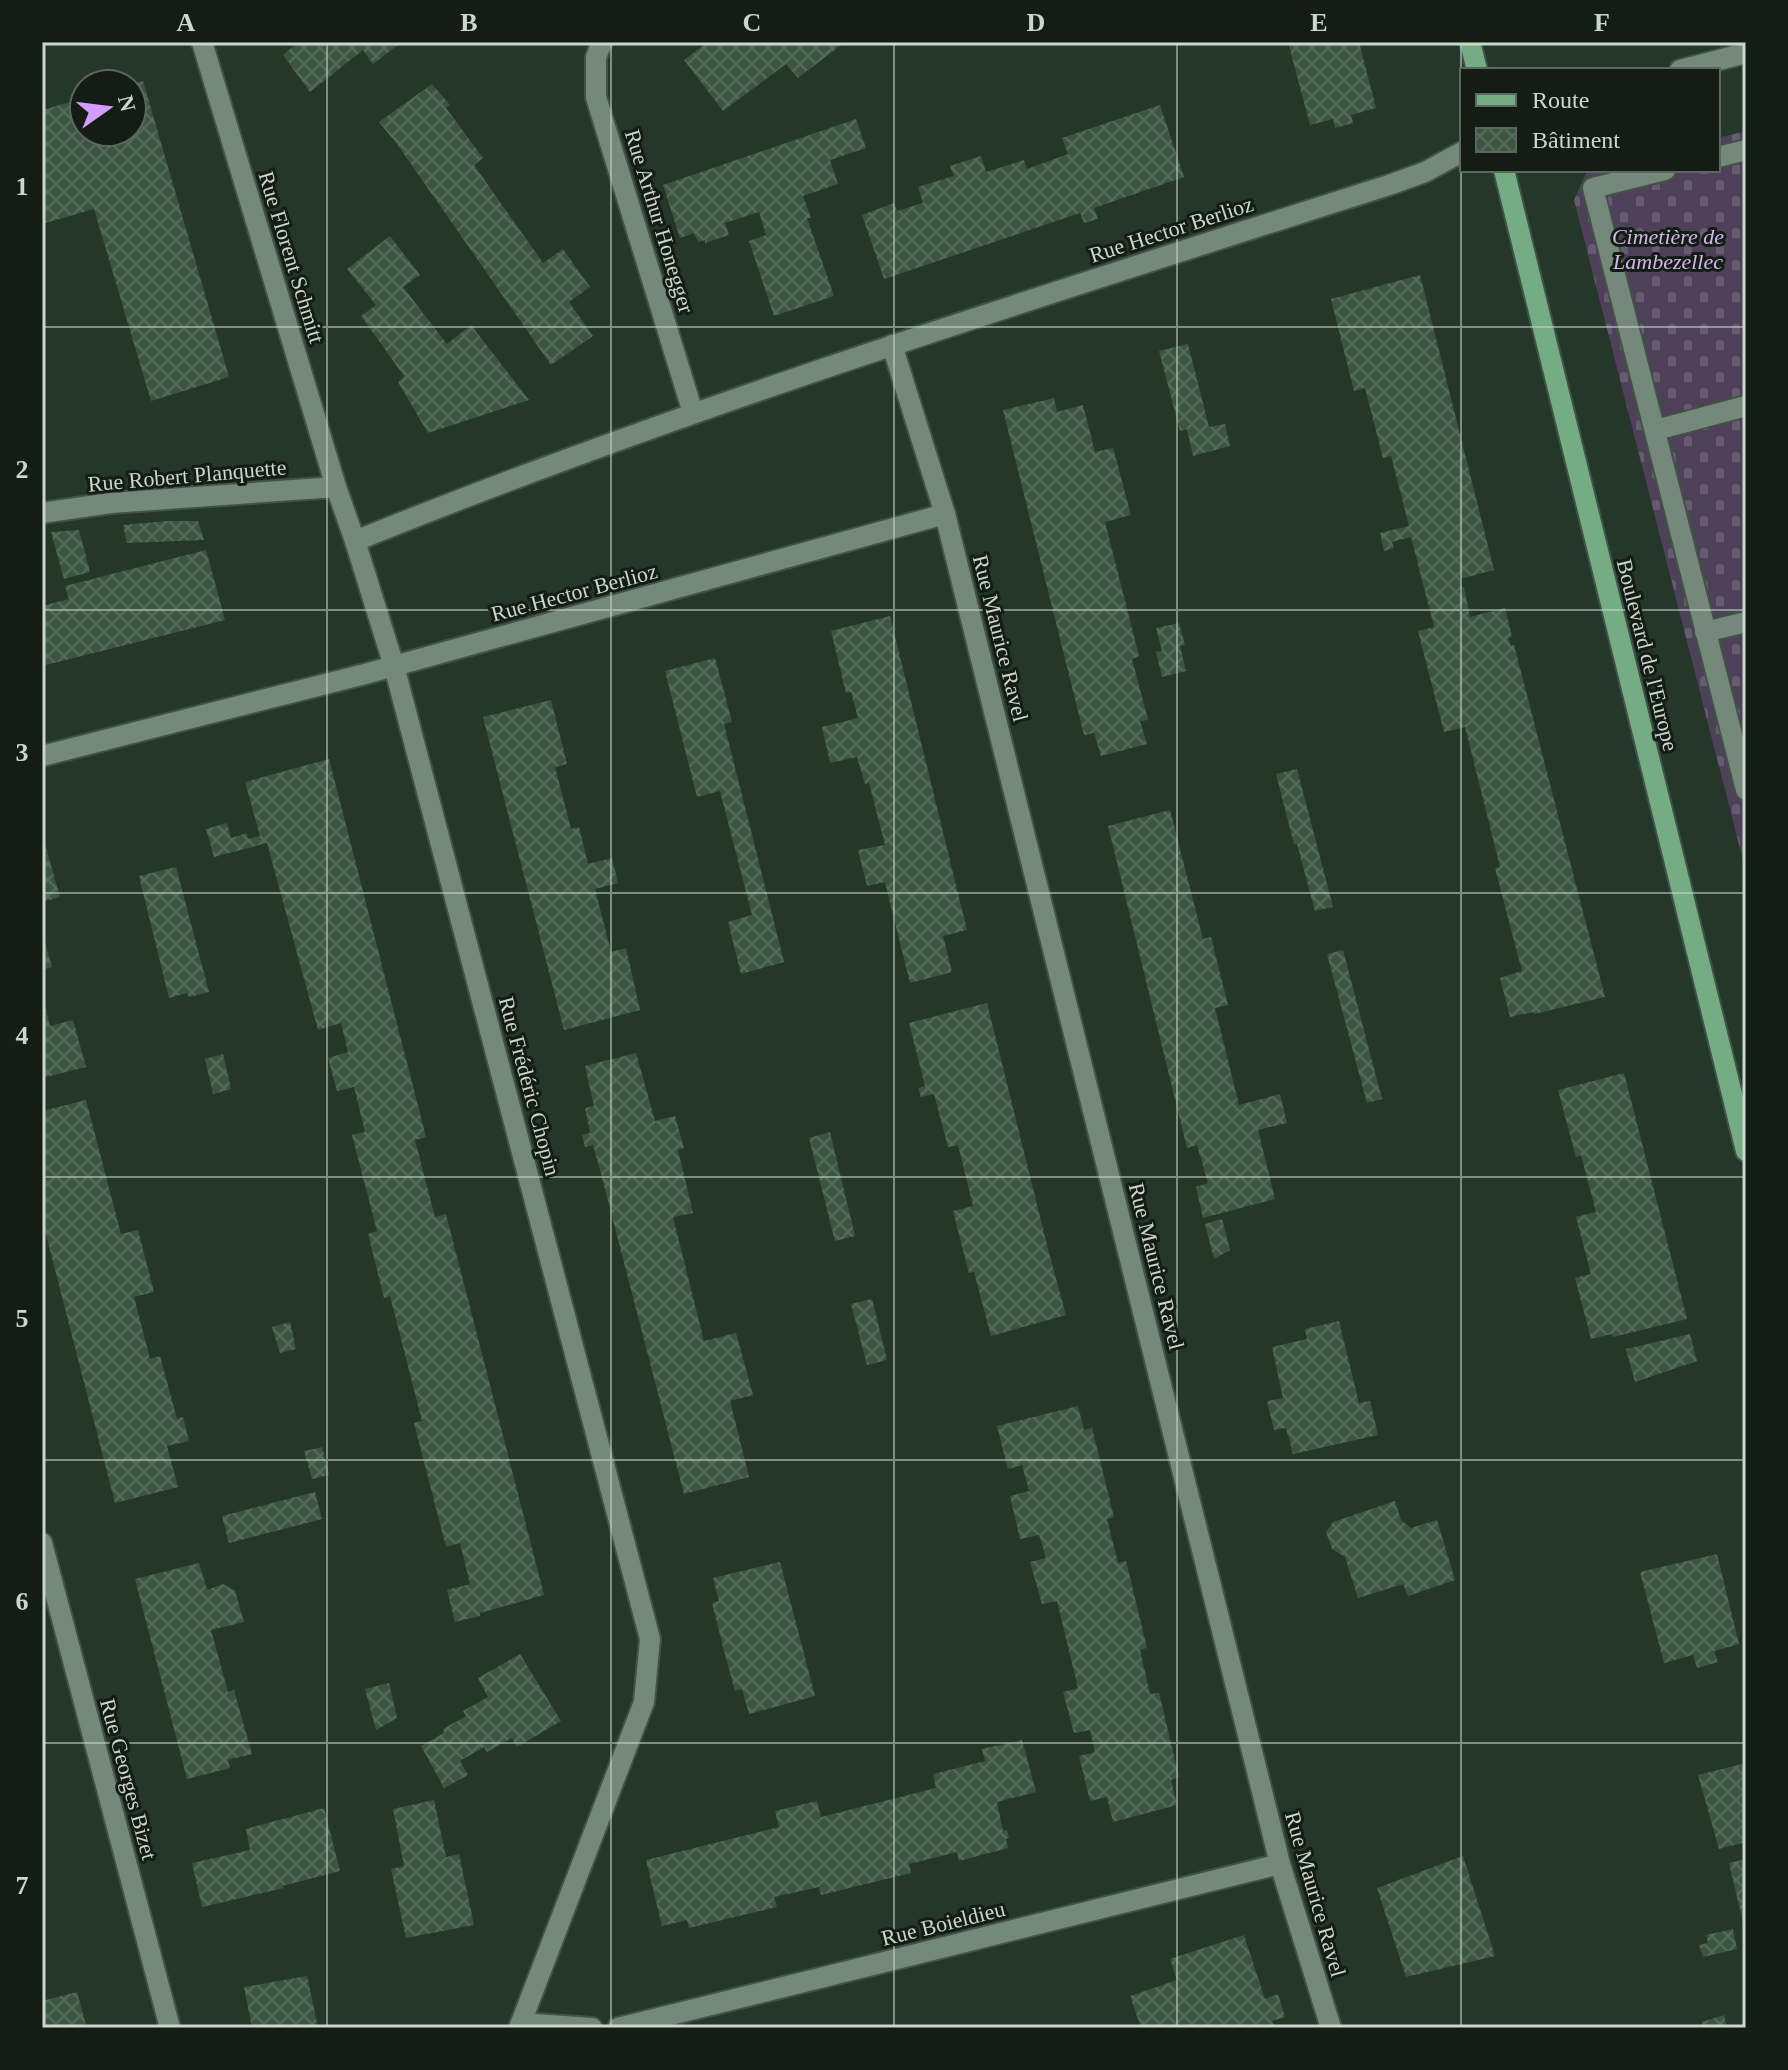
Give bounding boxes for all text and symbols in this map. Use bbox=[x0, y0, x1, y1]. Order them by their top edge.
text: A bbox=[177, 8, 196, 37]
text: B bbox=[460, 8, 478, 37]
text: C bbox=[743, 8, 761, 37]
text: D bbox=[1027, 8, 1045, 37]
text: E bbox=[1310, 8, 1328, 37]
text: F bbox=[1594, 8, 1610, 37]
north arrow bbox=[68, 68, 148, 148]
legend bbox=[1460, 68, 1720, 172]
text: Route bbox=[1532, 87, 1589, 113]
text: N bbox=[113, 93, 141, 114]
street label: Rue Arthur Honegger bbox=[620, 126, 700, 317]
text: Bâtiment bbox=[1532, 127, 1620, 153]
street label: Rue Florent Schmitt bbox=[253, 168, 330, 346]
text: 1 bbox=[16, 172, 29, 201]
street label: Rue Hector Berlioz bbox=[1086, 191, 1257, 268]
park label: Cimetière de Lambezellec bbox=[1612, 224, 1724, 274]
street label: Rue Robert Planquette bbox=[87, 454, 287, 497]
text: 2 bbox=[16, 455, 29, 484]
street label: Rue Maurice Ravel bbox=[968, 552, 1033, 724]
street label: Boulevard de l'Europe bbox=[1612, 557, 1683, 754]
street label: Rue Hector Berlioz bbox=[488, 558, 660, 627]
text: 3 bbox=[16, 738, 29, 767]
street label: Rue Frédéric Chopin bbox=[494, 994, 565, 1178]
text: 4 bbox=[16, 1021, 29, 1050]
street label: Rue Maurice Ravel bbox=[1124, 1180, 1189, 1352]
text: 5 bbox=[16, 1304, 29, 1333]
text: 6 bbox=[16, 1587, 29, 1616]
street label: Rue Georges Bizet bbox=[95, 1696, 162, 1862]
street label: Rue Maurice Ravel bbox=[1280, 1808, 1351, 1980]
text: 7 bbox=[16, 1871, 29, 1900]
street label: Rue Boieldieu bbox=[879, 1896, 1008, 1951]

